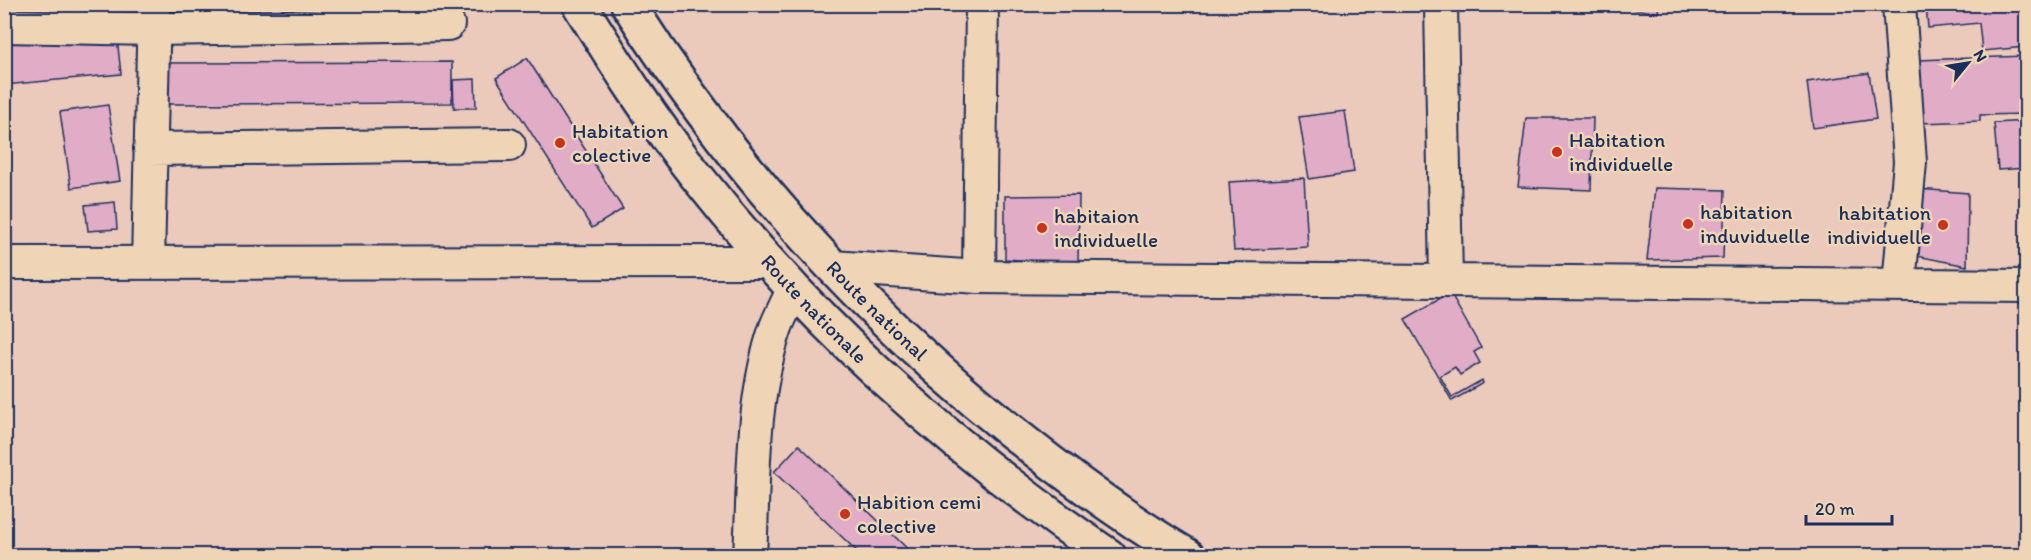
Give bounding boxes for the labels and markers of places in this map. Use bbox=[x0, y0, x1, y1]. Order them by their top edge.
place label: Habitation colective bbox=[572, 118, 668, 167]
place label: Habitation individuelle bbox=[1569, 127, 1673, 176]
marker: Habitation colective bbox=[553, 136, 567, 150]
marker: Habitation individuelle bbox=[1550, 145, 1564, 159]
place label: habitation induviduelle bbox=[1700, 199, 1810, 248]
place label: habitation individuelle bbox=[1827, 200, 1931, 249]
place label: habitaion individuelle bbox=[1054, 203, 1158, 252]
marker: habitation induviduelle bbox=[1681, 217, 1695, 231]
marker: habitation individuelle bbox=[1936, 218, 1950, 232]
marker: habitaion individuelle bbox=[1035, 221, 1049, 235]
place label: Habition cemi colective bbox=[857, 489, 981, 538]
marker: Habition cemi colective bbox=[838, 507, 852, 521]

